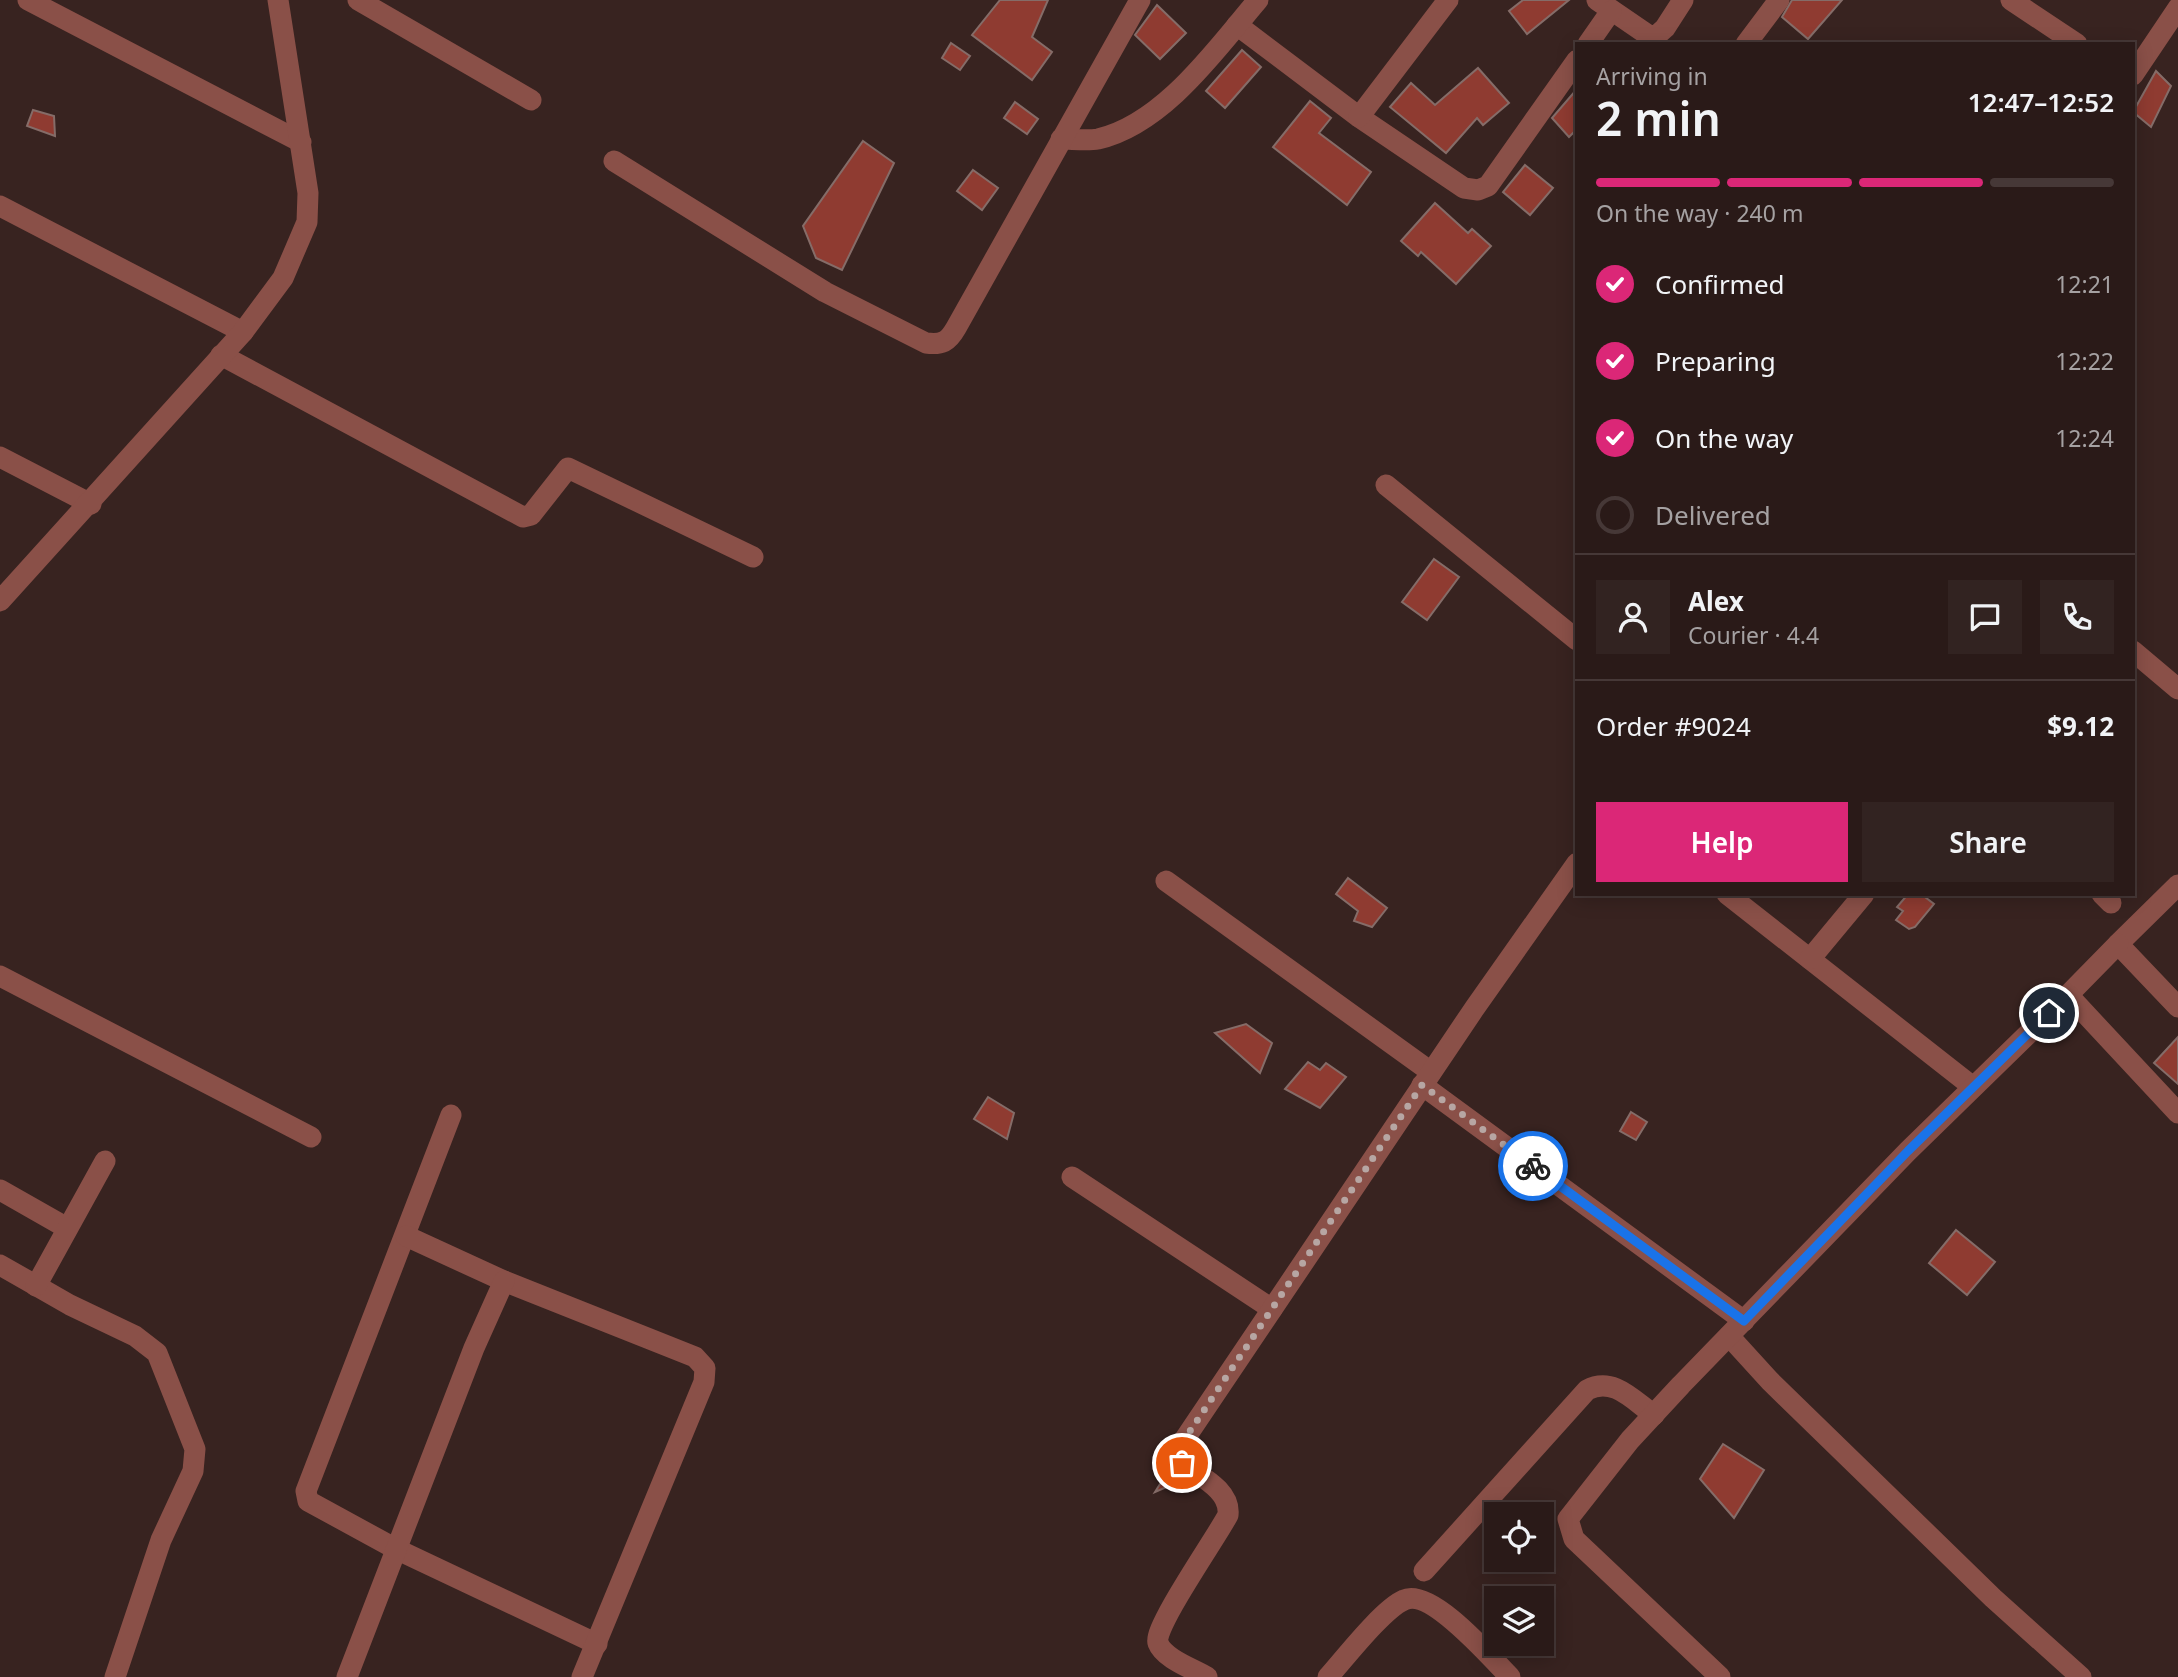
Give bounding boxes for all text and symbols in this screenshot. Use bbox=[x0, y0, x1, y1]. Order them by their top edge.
text: Arriving in bbox=[1596, 60, 1708, 92]
text: 12:47–12:52 bbox=[1968, 84, 2114, 120]
text: 2 min bbox=[1596, 87, 1721, 149]
text: On the way · 240 m bbox=[1596, 197, 1803, 229]
icon: check bbox=[1596, 265, 1634, 303]
text: Confirmed bbox=[1655, 266, 1785, 302]
text: 12:21 bbox=[2055, 268, 2114, 300]
icon: check bbox=[1596, 342, 1634, 380]
text: Preparing bbox=[1655, 343, 1776, 379]
text: 12:22 bbox=[2055, 345, 2114, 377]
icon: check bbox=[1596, 419, 1634, 457]
text: On the way bbox=[1655, 420, 1793, 456]
text: 12:24 bbox=[2055, 422, 2114, 454]
text: Delivered bbox=[1655, 497, 1771, 533]
button: person bbox=[1596, 580, 1670, 654]
button: chat bbox=[1948, 580, 2022, 654]
button: phone bbox=[2040, 580, 2114, 654]
text: Alex bbox=[1688, 583, 1744, 619]
text: Courier · 4.4 bbox=[1688, 619, 1819, 651]
text: Order #9024 bbox=[1596, 708, 1751, 744]
text: $9.12 bbox=[2047, 708, 2114, 744]
button: Help bbox=[1596, 802, 1848, 882]
button: Share bbox=[1862, 802, 2114, 882]
pin bbox=[2019, 983, 2079, 1043]
icon: home bbox=[2030, 994, 2068, 1032]
courier bbox=[1498, 1131, 1568, 1201]
icon: bike bbox=[1514, 1147, 1552, 1185]
pin bbox=[1152, 1433, 1212, 1493]
icon: bag bbox=[1163, 1444, 1201, 1482]
map controls bbox=[1484, 1502, 1554, 1656]
button: locate bbox=[1484, 1502, 1554, 1572]
button: layers bbox=[1484, 1586, 1554, 1656]

